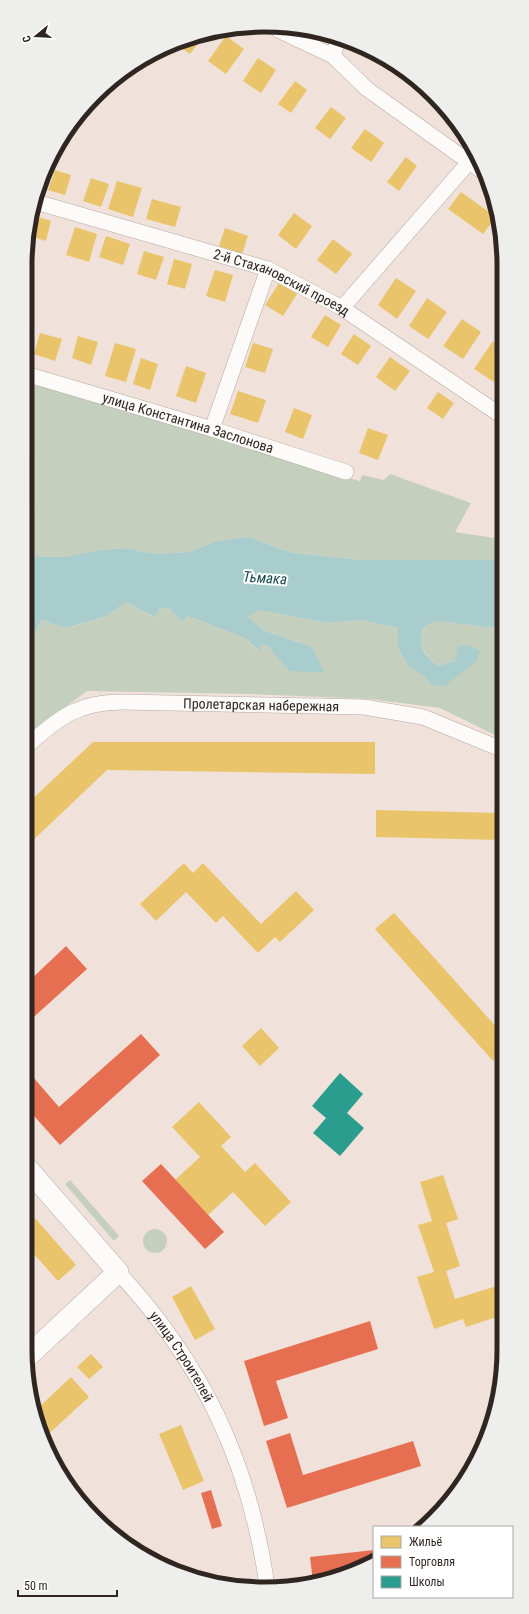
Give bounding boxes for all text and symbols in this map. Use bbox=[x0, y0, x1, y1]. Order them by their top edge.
north arrow bbox=[16, 16, 56, 56]
text: С bbox=[20, 34, 34, 44]
street label: 2-й Стахановский проезд bbox=[212, 246, 353, 319]
street label: улица Константина Заслонова bbox=[101, 389, 276, 456]
water label: Тьмака bbox=[242, 567, 288, 589]
street label: Пролетарская набережная bbox=[183, 695, 339, 714]
street label: улица Строителей bbox=[146, 1308, 217, 1404]
legend bbox=[373, 1526, 513, 1598]
text: Жильё bbox=[409, 1535, 442, 1549]
text: Торговля bbox=[409, 1555, 455, 1569]
scale bar bbox=[18, 1572, 117, 1598]
text: Школы bbox=[409, 1575, 445, 1589]
text: 50 m bbox=[24, 1579, 48, 1593]

